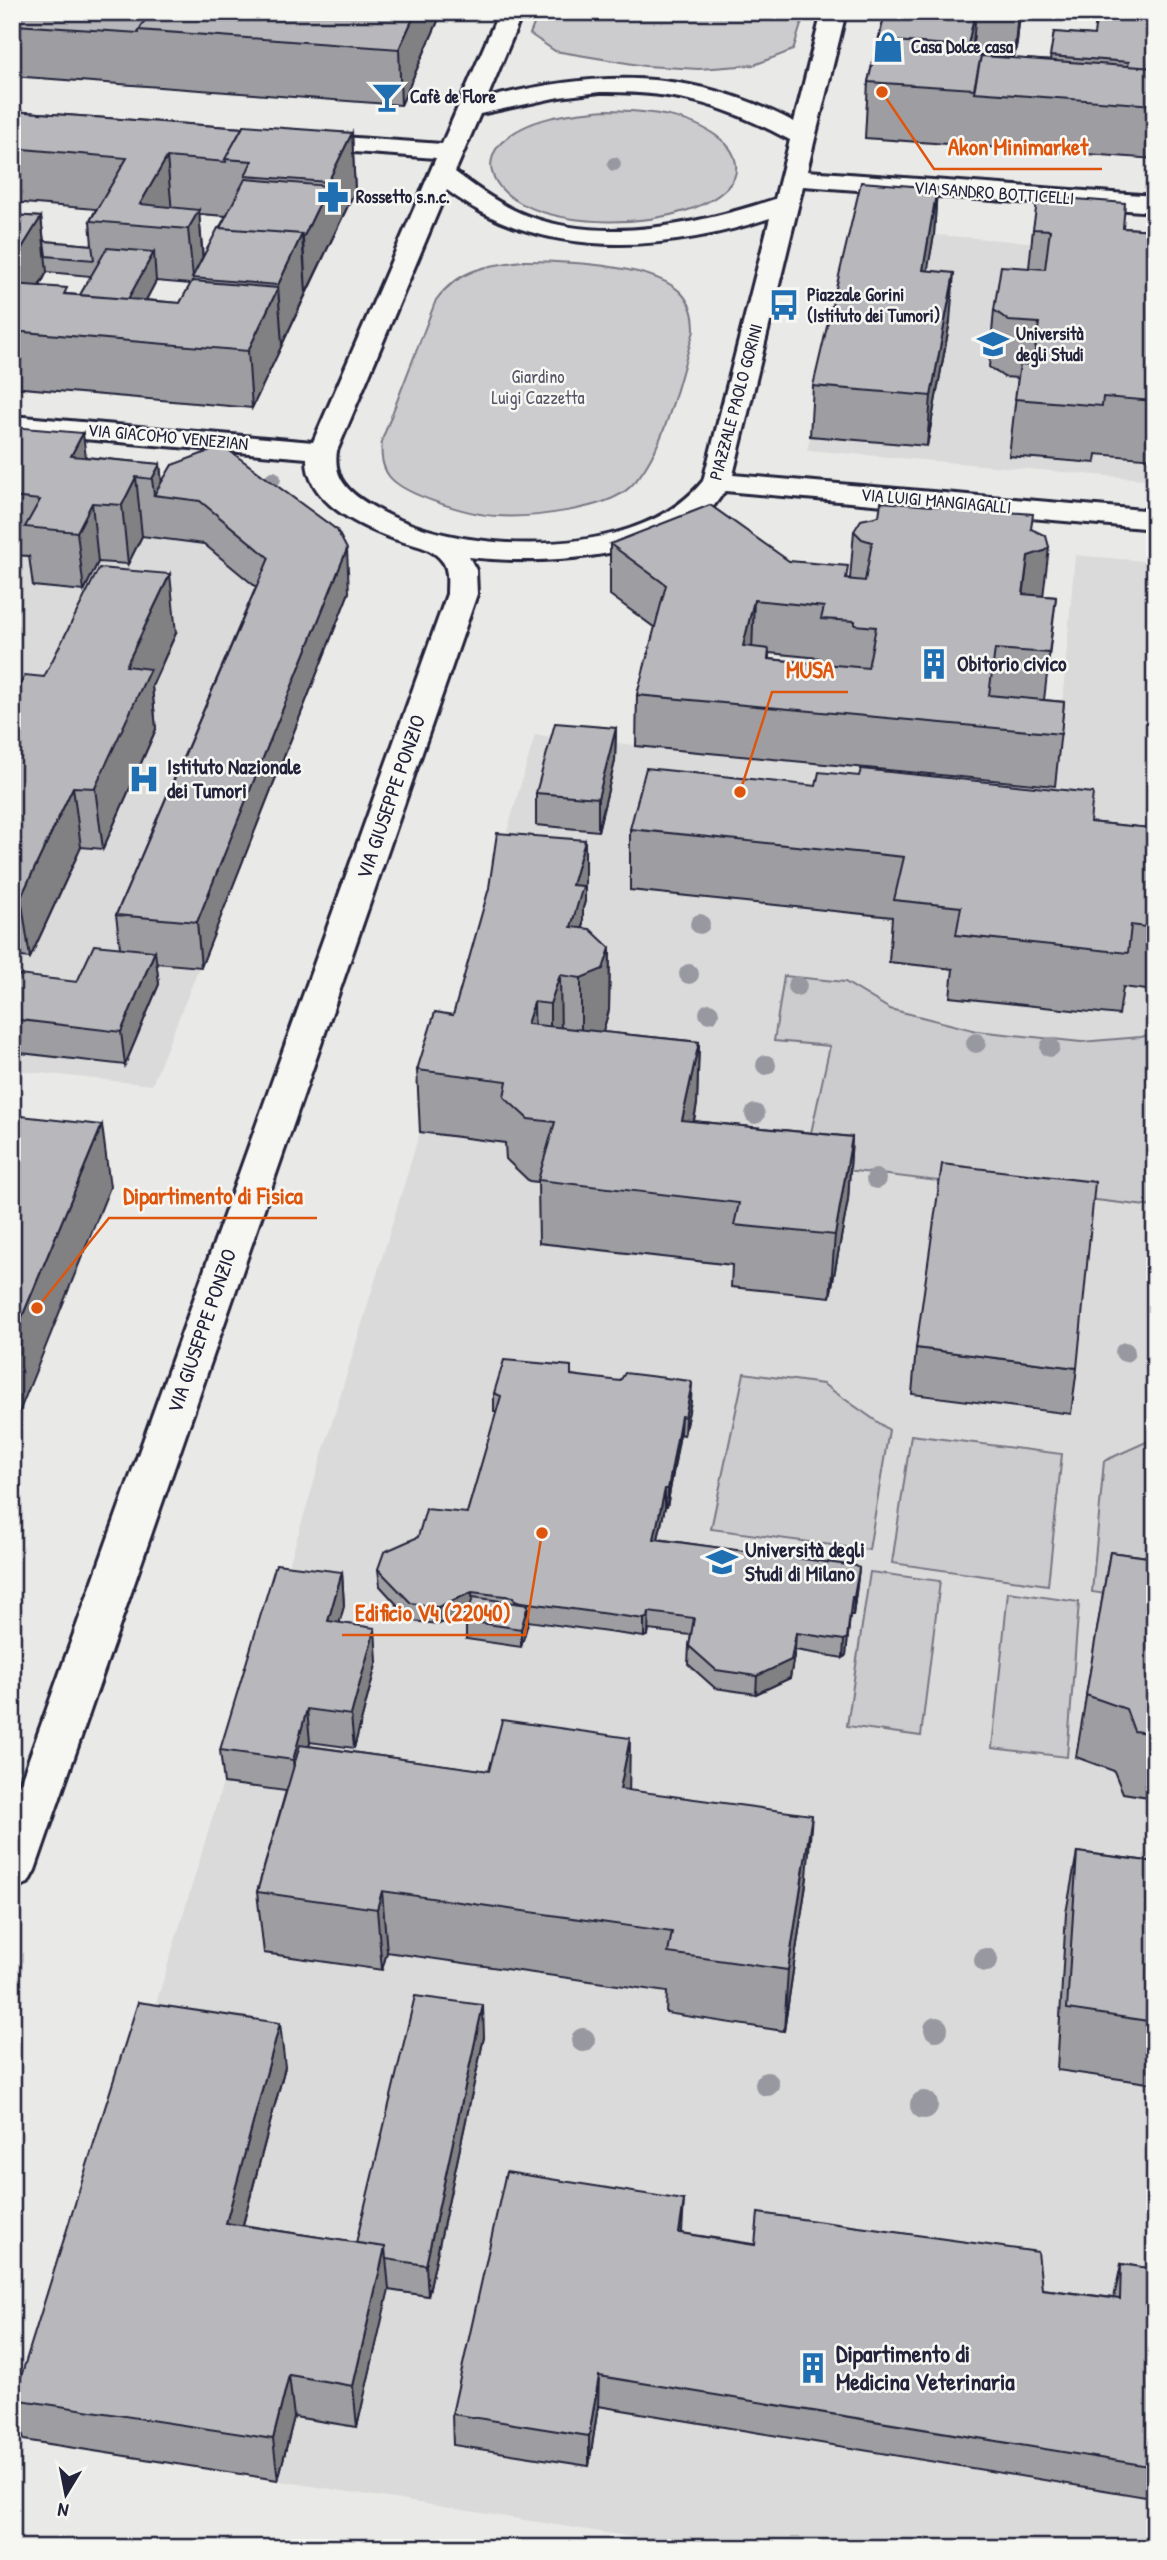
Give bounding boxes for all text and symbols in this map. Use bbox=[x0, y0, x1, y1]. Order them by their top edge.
shop icon: Casa Dolce casa bbox=[871, 30, 905, 64]
place label: Casa Dolce casa bbox=[911, 34, 1014, 59]
bar icon: Cafè de Flore bbox=[370, 80, 404, 114]
place label: Cafè de Flore bbox=[410, 84, 497, 109]
callout: Akon Minimarket bbox=[934, 125, 1102, 169]
text: Akon Minimarket bbox=[948, 131, 1089, 162]
street label: VIA SANDRO BOTTICELLI bbox=[913, 174, 1075, 211]
pharmacy icon: Rossetto s.n.c. bbox=[316, 180, 350, 214]
place label: Rossetto s.n.c. bbox=[356, 184, 450, 209]
place label: Piazzale Gorini (Istituto dei Tumori) bbox=[807, 282, 940, 328]
bus stop icon: Piazzale Gorini (Istituto dei Tumori) bbox=[767, 288, 801, 322]
street label: PIAZZALE PAOLO GORINI bbox=[703, 321, 768, 483]
place label: Università degli Studi bbox=[1016, 321, 1085, 368]
school or university icon: Università degli Studi bbox=[976, 327, 1010, 361]
park label: Giardino Luigi Cazzetta bbox=[491, 364, 585, 410]
street label: VIA GIACOMO VENEZIAN bbox=[87, 417, 249, 456]
street label: VIA LUIGI MANGIAGALLI bbox=[860, 481, 1012, 520]
building icon: Obitorio civico bbox=[917, 647, 951, 681]
callout: MUSA bbox=[772, 648, 848, 692]
place label: Obitorio civico bbox=[957, 649, 1067, 678]
text: MUSA bbox=[786, 654, 835, 685]
street label: VIA GIUSEPPE PONZIO bbox=[349, 711, 432, 883]
place label: Istituto Nazionale dei Tumori bbox=[167, 752, 302, 805]
hospital icon: Istituto Nazionale dei Tumori bbox=[127, 762, 161, 796]
callout: Dipartimento di Fisica bbox=[109, 1174, 317, 1218]
text: Dipartimento di Fisica bbox=[123, 1180, 303, 1212]
street label: VIA GIUSEPPE PONZIO bbox=[160, 1245, 243, 1417]
place label: Università degli Studi di Milano bbox=[745, 1535, 865, 1588]
school or university icon: Università degli Studi di Milano bbox=[705, 1545, 739, 1579]
callout: Edificio V4 (22040) bbox=[342, 1591, 525, 1635]
text: Edificio V4 (22040) bbox=[355, 1597, 511, 1628]
place label: Dipartimento di Medicina Veterinaria bbox=[836, 2337, 1015, 2397]
building icon: Dipartimento di Medicina Veterinaria bbox=[796, 2351, 830, 2385]
north arrow bbox=[32, 2458, 102, 2528]
text: N bbox=[56, 2497, 70, 2524]

